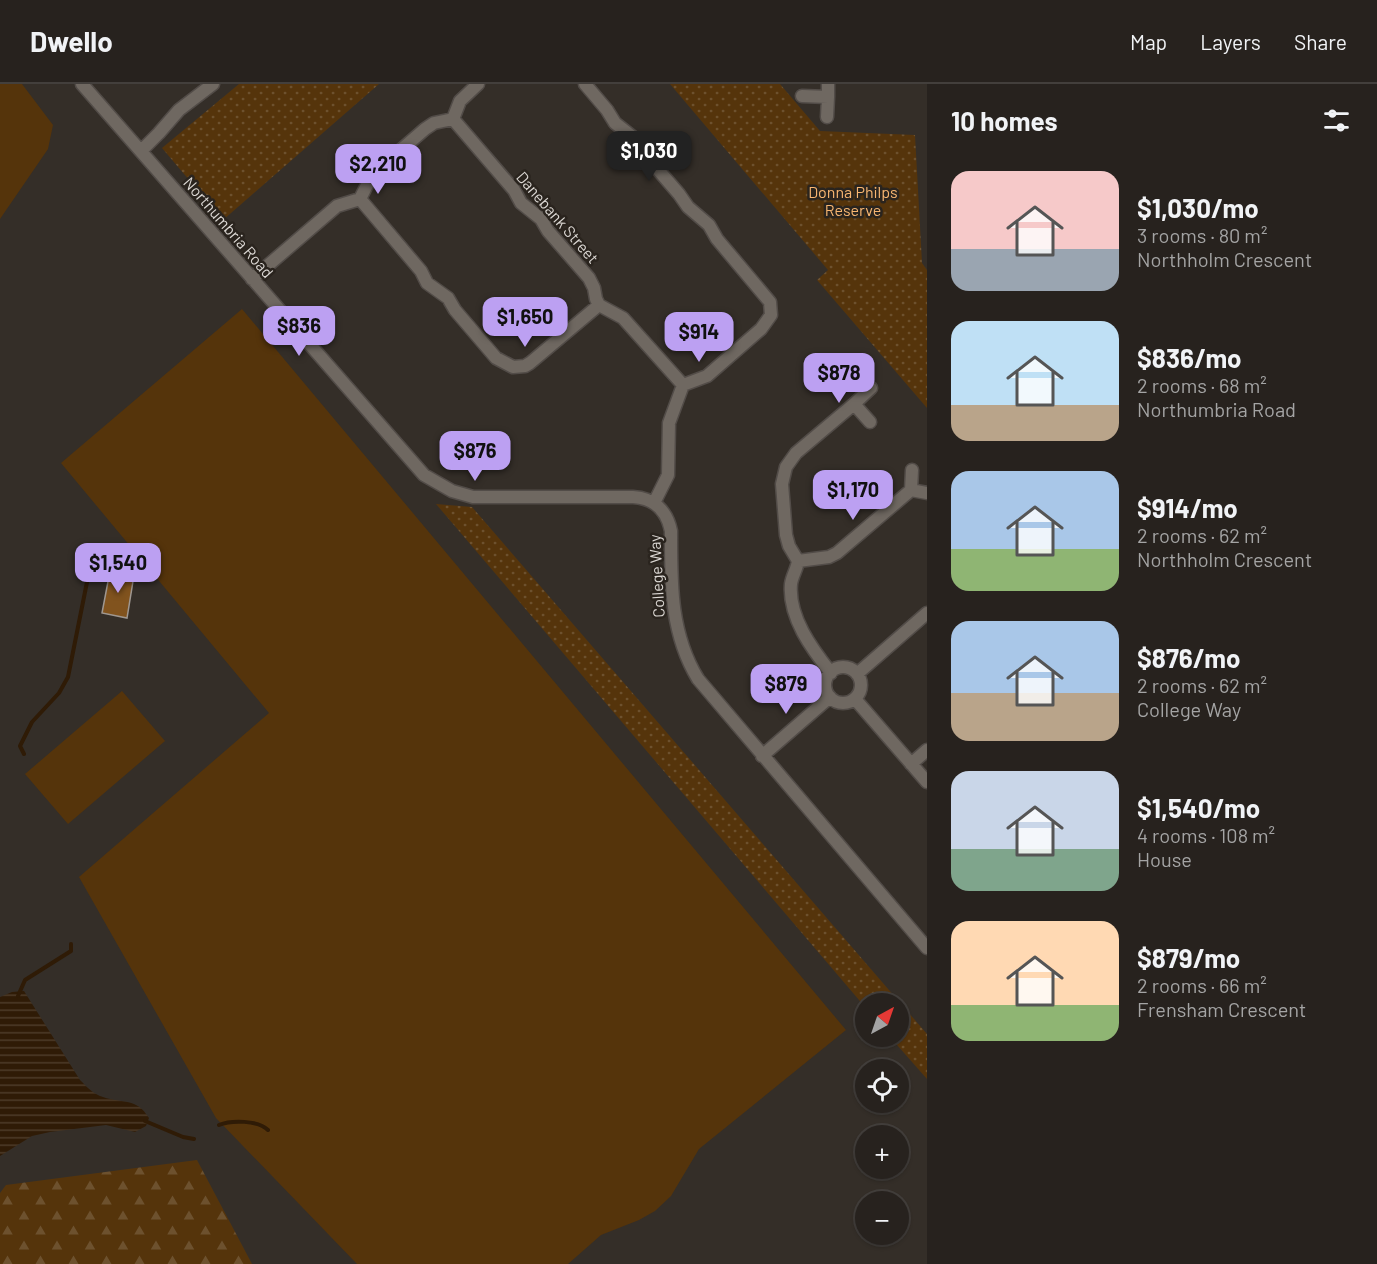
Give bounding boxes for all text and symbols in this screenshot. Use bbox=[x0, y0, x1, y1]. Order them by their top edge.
text: Dwello bbox=[30, 24, 113, 58]
text: Map bbox=[1130, 29, 1167, 54]
text: Layers bbox=[1200, 29, 1261, 54]
text: Share bbox=[1294, 29, 1347, 54]
icon: filters bbox=[1320, 104, 1353, 137]
text: 10 homes bbox=[951, 105, 1058, 136]
pin: $1,030 bbox=[600, 131, 698, 182]
text: $1,030 bbox=[621, 138, 677, 162]
pin: $2,210 bbox=[329, 144, 427, 195]
text: $2,210 bbox=[349, 151, 407, 175]
street label: Danebank Street bbox=[513, 167, 603, 267]
street label: Northumbria Road bbox=[180, 173, 278, 281]
park label: Donna Philps Reserve bbox=[808, 182, 898, 219]
text: $1,030/mo bbox=[1137, 192, 1259, 223]
icon: home bbox=[999, 195, 1071, 267]
text: 3 rooms · 80 m² bbox=[1137, 223, 1267, 247]
text: Northholm Crescent bbox=[1137, 247, 1312, 271]
pin: $1,650 bbox=[476, 297, 574, 348]
text: $1,650 bbox=[497, 304, 553, 328]
pin: $836 bbox=[263, 306, 335, 357]
pin: $914 bbox=[663, 312, 735, 363]
text: $836 bbox=[277, 313, 321, 337]
text: $914 bbox=[679, 319, 719, 343]
text: $836/mo bbox=[1137, 342, 1242, 373]
icon: home bbox=[999, 345, 1071, 417]
pin: $878 bbox=[803, 353, 875, 404]
text: $878 bbox=[818, 360, 861, 384]
text: 2 rooms · 68 m² bbox=[1137, 373, 1267, 397]
text: Northumbria Road bbox=[1137, 397, 1296, 421]
pin: $876 bbox=[439, 431, 511, 482]
text: $876 bbox=[454, 438, 496, 462]
pin: $1,170 bbox=[804, 470, 902, 521]
text: $1,170 bbox=[827, 477, 879, 501]
text: $914/mo bbox=[1137, 492, 1238, 523]
icon: home bbox=[999, 495, 1071, 567]
text: 2 rooms · 62 m² bbox=[1137, 523, 1267, 547]
street label: College Way bbox=[644, 533, 668, 618]
pin: $1,540 bbox=[69, 543, 167, 594]
text: Northholm Crescent bbox=[1137, 547, 1312, 571]
text: $1,540 bbox=[89, 550, 147, 574]
text: $876/mo bbox=[1137, 642, 1240, 673]
icon: home bbox=[999, 645, 1071, 717]
pin: $879 bbox=[750, 664, 822, 715]
text: $879 bbox=[765, 671, 807, 695]
text: 2 rooms · 62 m² bbox=[1137, 673, 1267, 697]
text: College Way bbox=[1137, 697, 1241, 721]
text: $1,540/mo bbox=[1137, 792, 1260, 823]
icon: home bbox=[999, 795, 1071, 867]
text: 4 rooms · 108 m² bbox=[1137, 823, 1275, 847]
text: House bbox=[1137, 847, 1192, 871]
text: $879/mo bbox=[1137, 942, 1240, 973]
icon: home bbox=[999, 945, 1071, 1017]
text: 2 rooms · 66 m² bbox=[1137, 973, 1267, 997]
north arrow bbox=[855, 993, 909, 1047]
map controls bbox=[855, 993, 909, 1245]
text: Frensham Crescent bbox=[1137, 997, 1306, 1021]
button: locate bbox=[855, 1059, 909, 1113]
button: + bbox=[855, 1125, 909, 1179]
button: − bbox=[855, 1191, 909, 1245]

